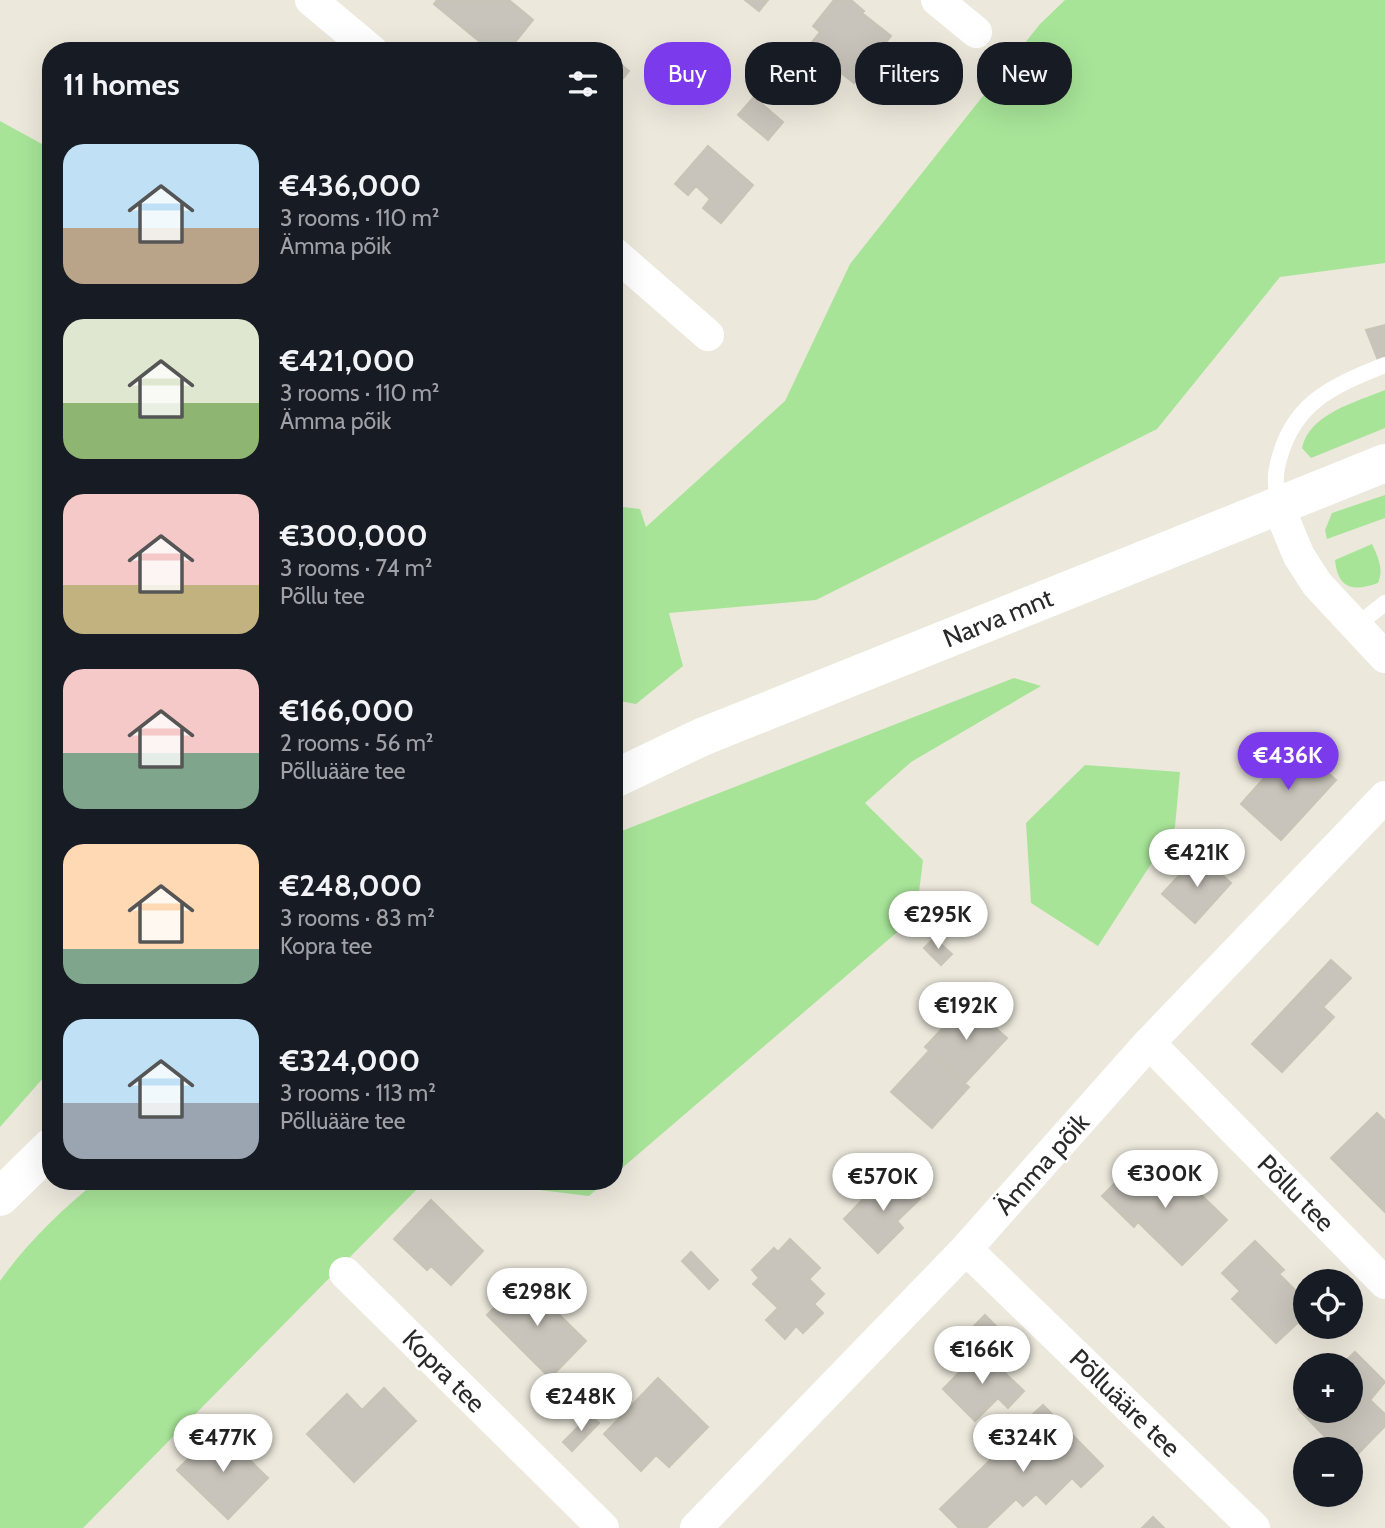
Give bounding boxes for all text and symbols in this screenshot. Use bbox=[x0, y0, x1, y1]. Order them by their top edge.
chip: Buy bbox=[644, 42, 731, 105]
chip: Rent bbox=[745, 42, 841, 105]
chip: Filters bbox=[855, 42, 963, 105]
chip: New bbox=[977, 42, 1072, 105]
icon: filters bbox=[564, 65, 602, 103]
text: 11 homes bbox=[63, 66, 180, 103]
text: €436,000 bbox=[280, 167, 421, 204]
icon: home bbox=[119, 172, 203, 256]
text: 3 rooms · 110 m² bbox=[280, 204, 439, 232]
text: Ämma põik bbox=[280, 232, 391, 260]
text: €421,000 bbox=[280, 342, 415, 379]
icon: home bbox=[119, 347, 203, 431]
text: 3 rooms · 110 m² bbox=[280, 379, 439, 407]
text: Ämma põik bbox=[280, 407, 391, 435]
text: €300,000 bbox=[280, 517, 428, 554]
icon: home bbox=[119, 522, 203, 606]
text: 3 rooms · 74 m² bbox=[280, 554, 432, 582]
street label: Narva mnt bbox=[938, 581, 1058, 654]
text: Põllu tee bbox=[280, 582, 365, 610]
text: €166,000 bbox=[280, 692, 414, 729]
icon: home bbox=[119, 697, 203, 781]
text: 2 rooms · 56 m² bbox=[280, 729, 434, 757]
pin: €436K bbox=[1239, 732, 1337, 792]
text: €436K bbox=[1254, 741, 1322, 769]
text: Põlluääre tee bbox=[280, 757, 406, 785]
pin: €421K bbox=[1148, 830, 1246, 889]
text: €421K bbox=[1165, 838, 1229, 866]
text: €248,000 bbox=[280, 867, 422, 904]
icon: home bbox=[119, 872, 203, 956]
pin: €295K bbox=[889, 892, 987, 951]
text: €295K bbox=[905, 900, 971, 928]
text: 3 rooms · 83 m² bbox=[280, 904, 435, 932]
text: Kopra tee bbox=[280, 932, 372, 960]
pin: €192K bbox=[917, 982, 1015, 1042]
text: €192K bbox=[935, 991, 997, 1019]
text: €324,000 bbox=[280, 1042, 420, 1079]
icon: home bbox=[119, 1047, 203, 1131]
text: 3 rooms · 113 m² bbox=[280, 1079, 436, 1107]
street label: Ämma põik bbox=[988, 1106, 1096, 1221]
text: Põlluääre tee bbox=[280, 1107, 406, 1135]
street label: Põllu tee bbox=[1251, 1148, 1341, 1238]
pin: €300K bbox=[1116, 1150, 1214, 1210]
pin: €570K bbox=[834, 1154, 932, 1213]
text: €300K bbox=[1128, 1159, 1202, 1187]
text: €570K bbox=[848, 1162, 918, 1190]
pin: €298K bbox=[488, 1268, 586, 1328]
map controls bbox=[1293, 1269, 1363, 1507]
button: locate bbox=[1293, 1269, 1363, 1339]
text: €298K bbox=[503, 1277, 571, 1305]
street label: Kopra tee bbox=[396, 1323, 492, 1419]
pin: €166K bbox=[933, 1326, 1031, 1386]
text: €166K bbox=[950, 1335, 1014, 1363]
street label: Põlluääre tee bbox=[1063, 1342, 1187, 1464]
button: + bbox=[1293, 1353, 1363, 1423]
pin: €248K bbox=[532, 1374, 630, 1433]
text: €248K bbox=[546, 1382, 616, 1410]
pin: €477K bbox=[174, 1414, 272, 1474]
pin: €324K bbox=[974, 1414, 1072, 1474]
text: €477K bbox=[190, 1423, 256, 1451]
text: €324K bbox=[989, 1423, 1057, 1451]
button: − bbox=[1293, 1437, 1363, 1507]

